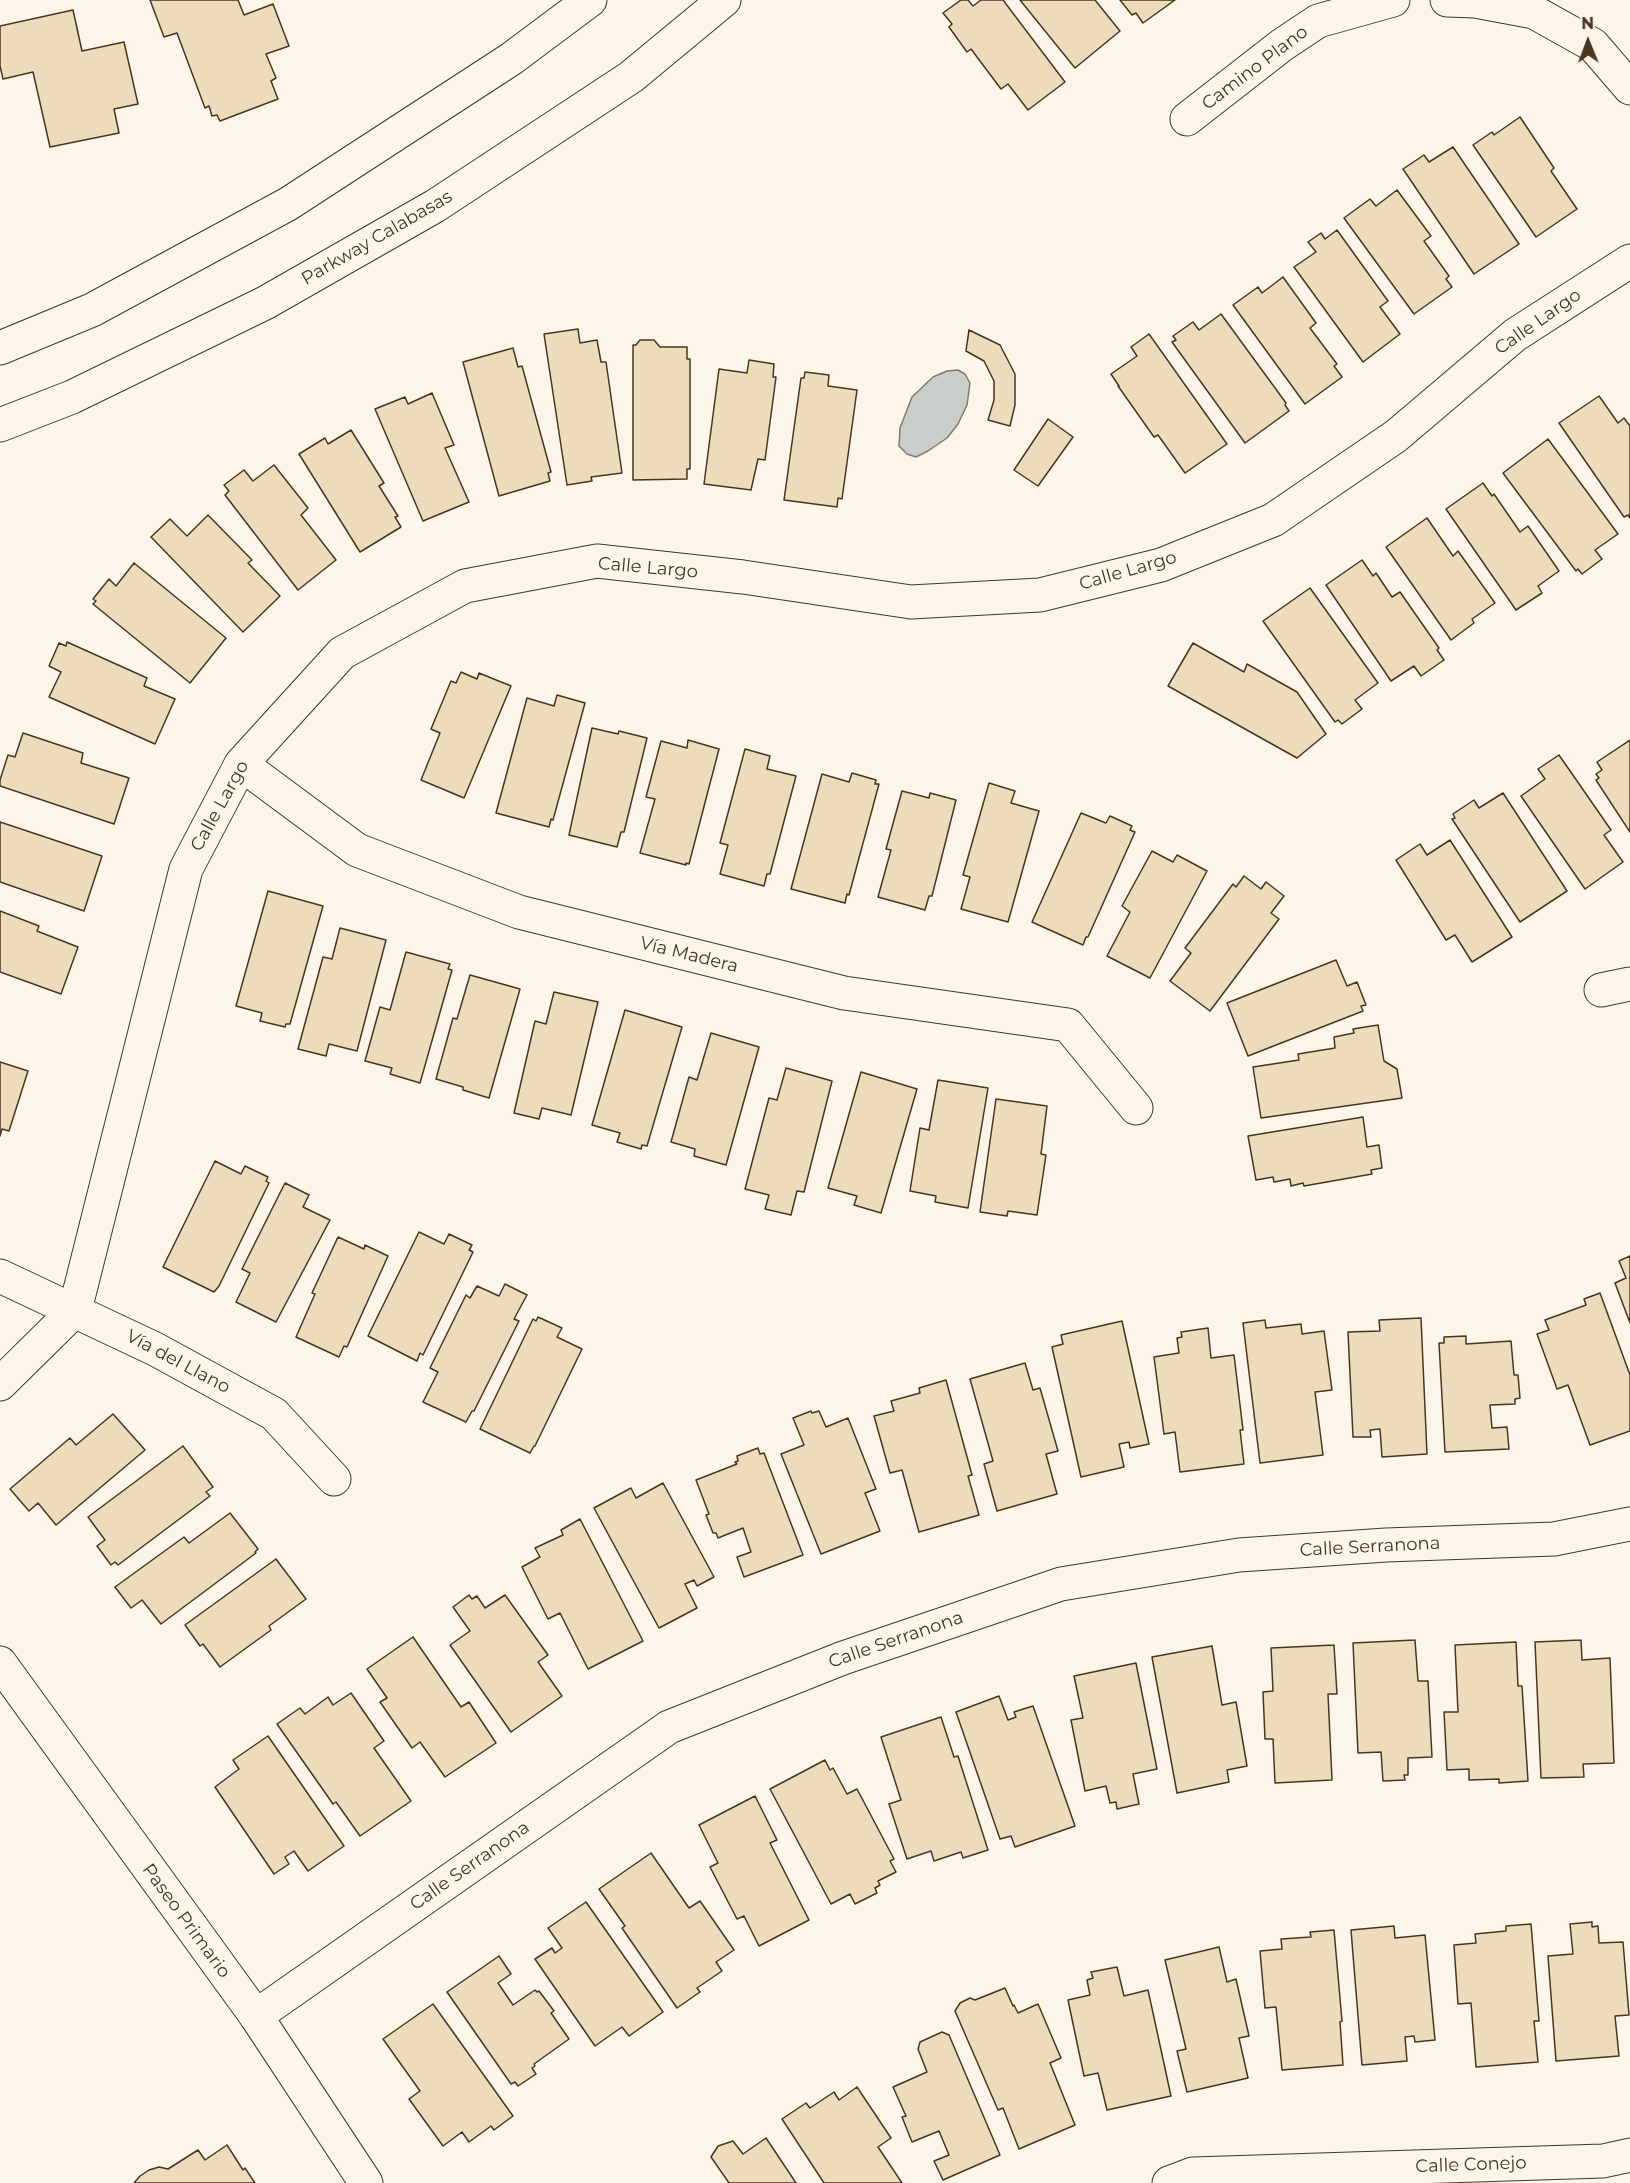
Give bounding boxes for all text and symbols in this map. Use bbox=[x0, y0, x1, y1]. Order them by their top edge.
north arrow bbox=[1558, 12, 1618, 72]
text: N bbox=[1581, 14, 1594, 33]
street label: Camino Plano bbox=[1198, 21, 1312, 115]
street label: Parkway Calabasas bbox=[298, 186, 456, 290]
street label: Calle Largo bbox=[1491, 284, 1585, 360]
street label: Calle Largo bbox=[1077, 547, 1179, 595]
street label: Calle Largo bbox=[597, 553, 699, 583]
street label: Calle Largo bbox=[186, 757, 254, 855]
street label: Vía Madera bbox=[638, 932, 740, 978]
street label: Vía del Llano bbox=[122, 1326, 234, 1398]
street label: Calle Serranona bbox=[1299, 1533, 1441, 1561]
street label: Calle Serranona bbox=[826, 1607, 966, 1673]
street label: Calle Serranona bbox=[406, 1817, 534, 1915]
street label: Paseo Primario bbox=[137, 1860, 235, 1982]
street label: Calle Conejo bbox=[1415, 2152, 1527, 2178]

